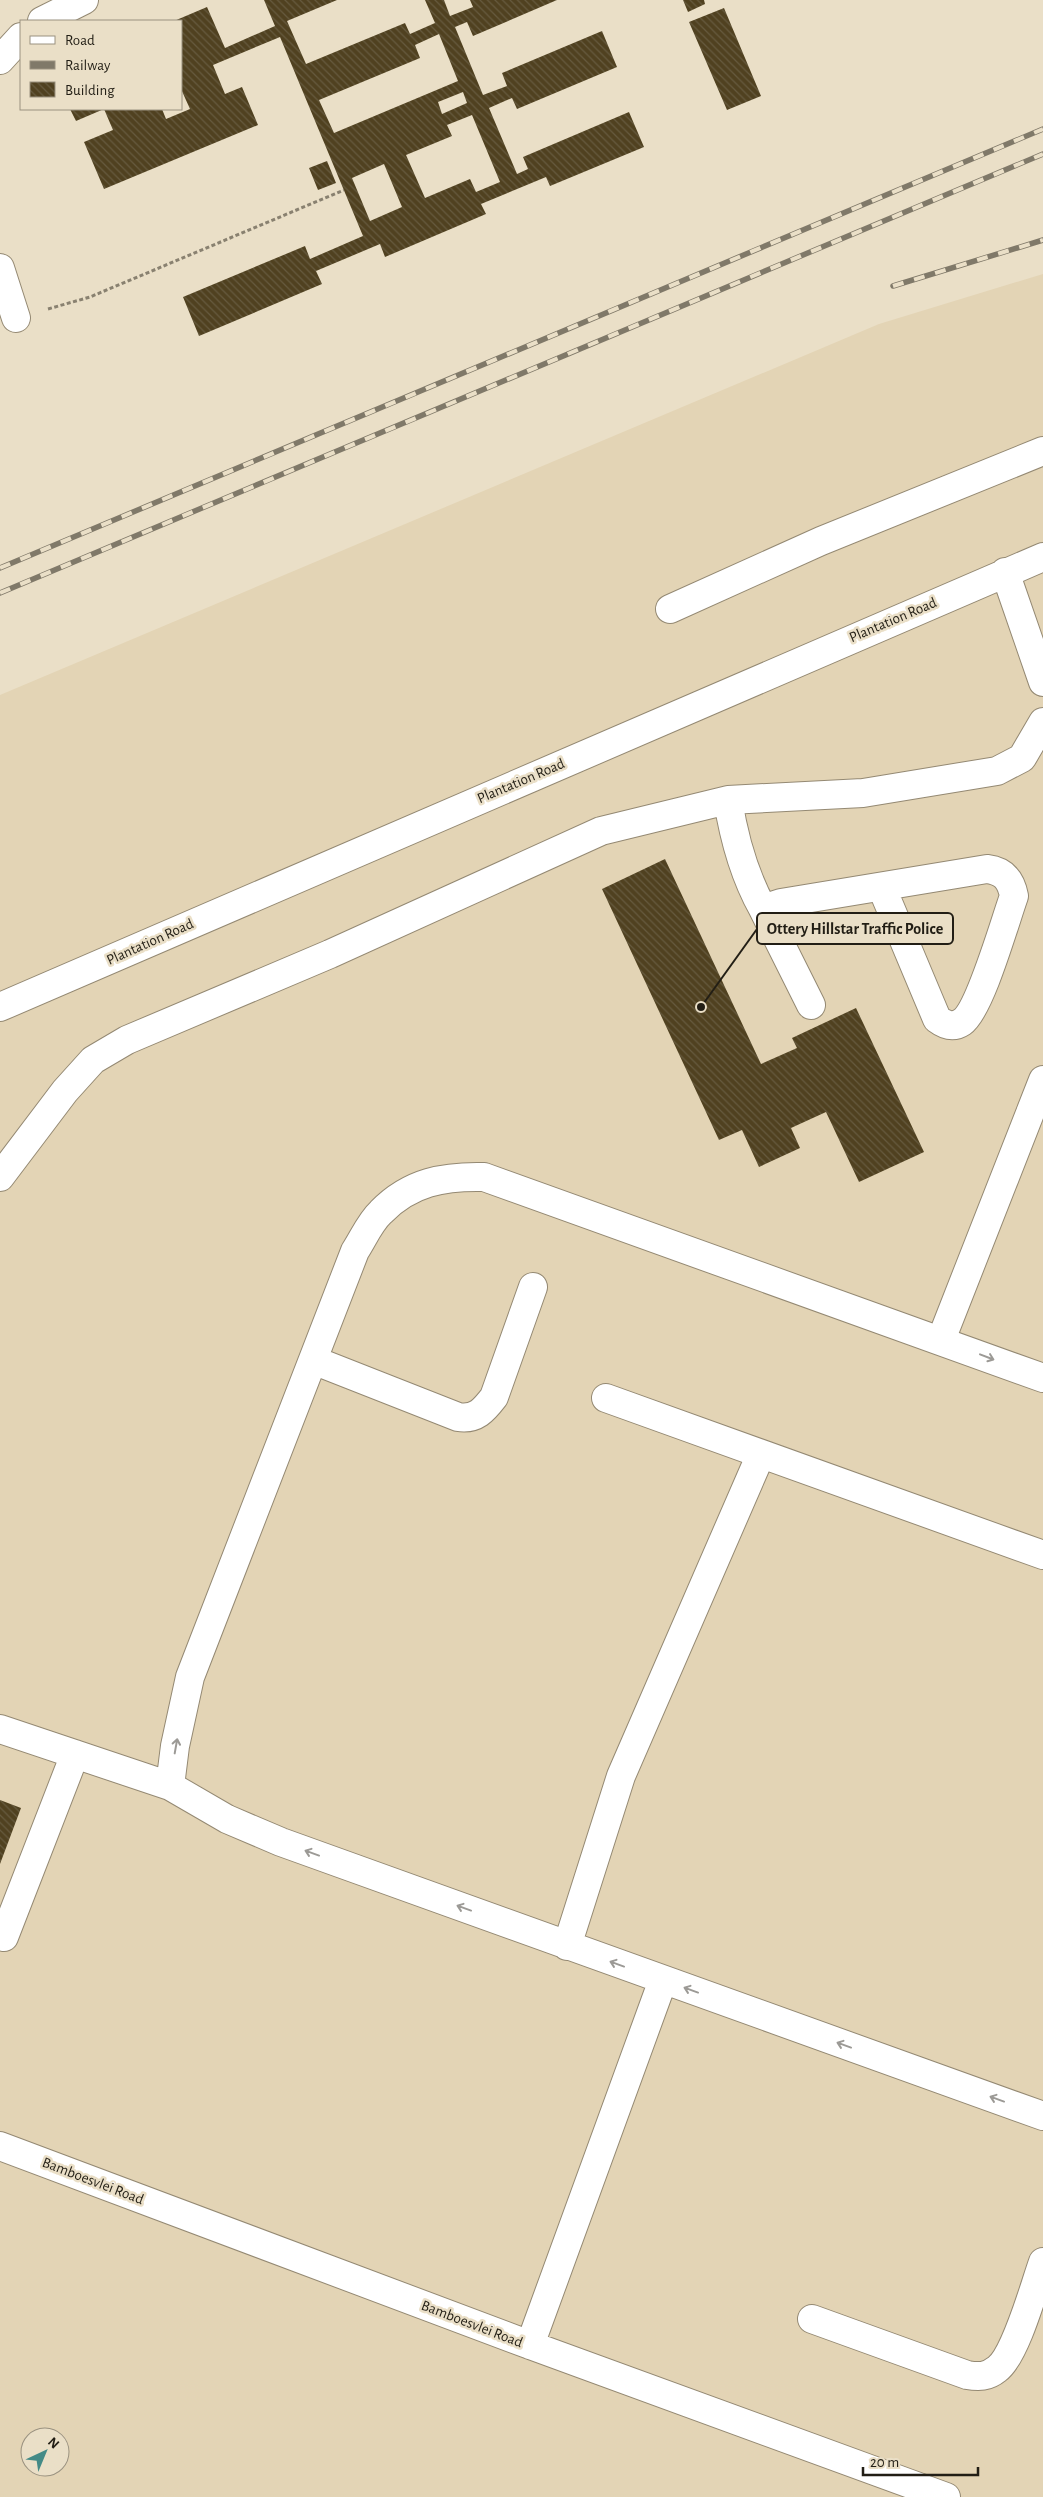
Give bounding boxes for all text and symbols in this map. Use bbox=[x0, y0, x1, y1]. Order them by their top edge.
legend bbox=[20, 20, 182, 110]
text: Road bbox=[65, 33, 95, 48]
text: Railway bbox=[65, 58, 111, 73]
text: Building bbox=[65, 83, 115, 98]
street label: Plantation Road bbox=[847, 595, 939, 645]
street label: Plantation Road bbox=[475, 756, 567, 806]
callout: Ottery Hillstar Traffic Police bbox=[757, 913, 953, 944]
street label: Plantation Road bbox=[104, 916, 196, 968]
text: Ottery Hillstar Traffic Police bbox=[767, 921, 944, 938]
one-way arrow bbox=[978, 1353, 994, 1362]
one-way arrow bbox=[171, 1738, 181, 1754]
one-way arrow bbox=[304, 1848, 320, 1857]
one-way arrow bbox=[457, 1903, 473, 1912]
one-way arrow bbox=[610, 1959, 625, 1968]
one-way arrow bbox=[684, 1985, 699, 1994]
one-way arrow bbox=[837, 2040, 852, 2049]
one-way arrow bbox=[990, 2094, 1005, 2103]
street label: Bamboesvlei Road bbox=[40, 2155, 146, 2207]
street label: Bamboesvlei Road bbox=[419, 2298, 525, 2350]
north arrow bbox=[20, 2427, 70, 2477]
text: N bbox=[45, 2435, 62, 2452]
scale bar bbox=[863, 2444, 978, 2476]
text: 20 m bbox=[870, 2455, 899, 2470]

